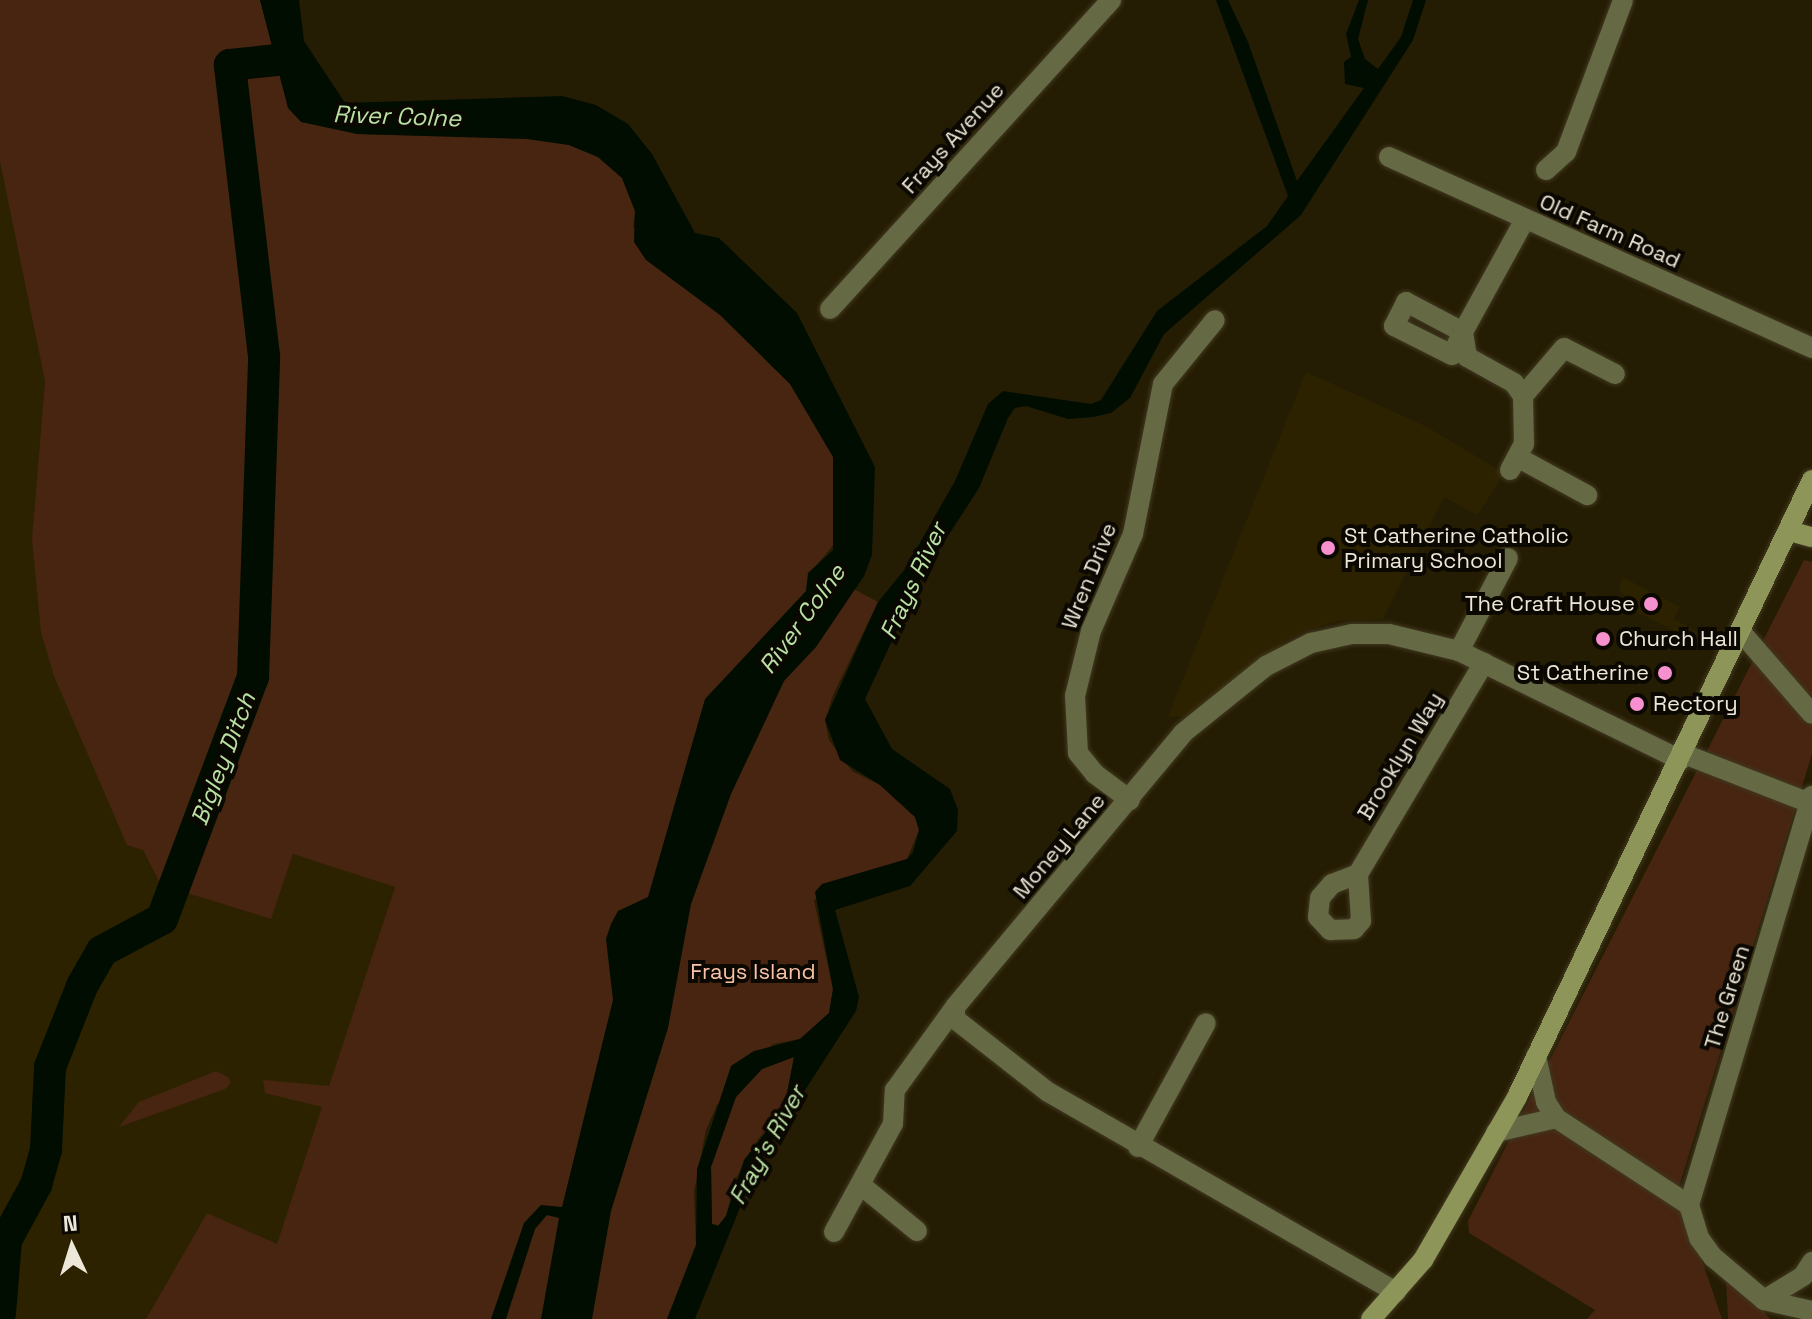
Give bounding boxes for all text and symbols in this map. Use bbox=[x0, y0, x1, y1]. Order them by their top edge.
street label: Frays Avenue bbox=[896, 77, 1010, 199]
water label: River Colne bbox=[333, 99, 461, 133]
street label: Old Farm Road bbox=[1536, 188, 1684, 274]
water label: Frays River bbox=[873, 518, 953, 644]
street label: Wren Drive bbox=[1056, 519, 1122, 633]
place label: St Catherine Catholic Primary School bbox=[1344, 522, 1569, 574]
marker: St Catherine Catholic Primary School bbox=[1319, 539, 1337, 557]
water label: River Colne bbox=[753, 559, 851, 679]
place label: The Craft House bbox=[1465, 591, 1635, 617]
marker: The Craft House bbox=[1642, 595, 1660, 613]
place label: Church Hall bbox=[1619, 626, 1738, 652]
marker: Church Hall bbox=[1594, 630, 1612, 648]
place label: St Catherine bbox=[1517, 660, 1649, 686]
marker: St Catherine bbox=[1656, 664, 1674, 682]
street label: Brooklyn Way bbox=[1352, 687, 1448, 825]
water label: Bigley Ditch bbox=[185, 689, 261, 829]
place label: Rectory bbox=[1653, 691, 1738, 717]
marker: Rectory bbox=[1628, 695, 1646, 713]
street label: Money Lane bbox=[1007, 788, 1111, 904]
street label: The Green bbox=[1699, 942, 1755, 1052]
park label: Frays Island bbox=[690, 959, 816, 985]
water label: Fray's River bbox=[723, 1081, 811, 1209]
north arrow bbox=[32, 1207, 112, 1287]
text: N bbox=[62, 1209, 79, 1238]

